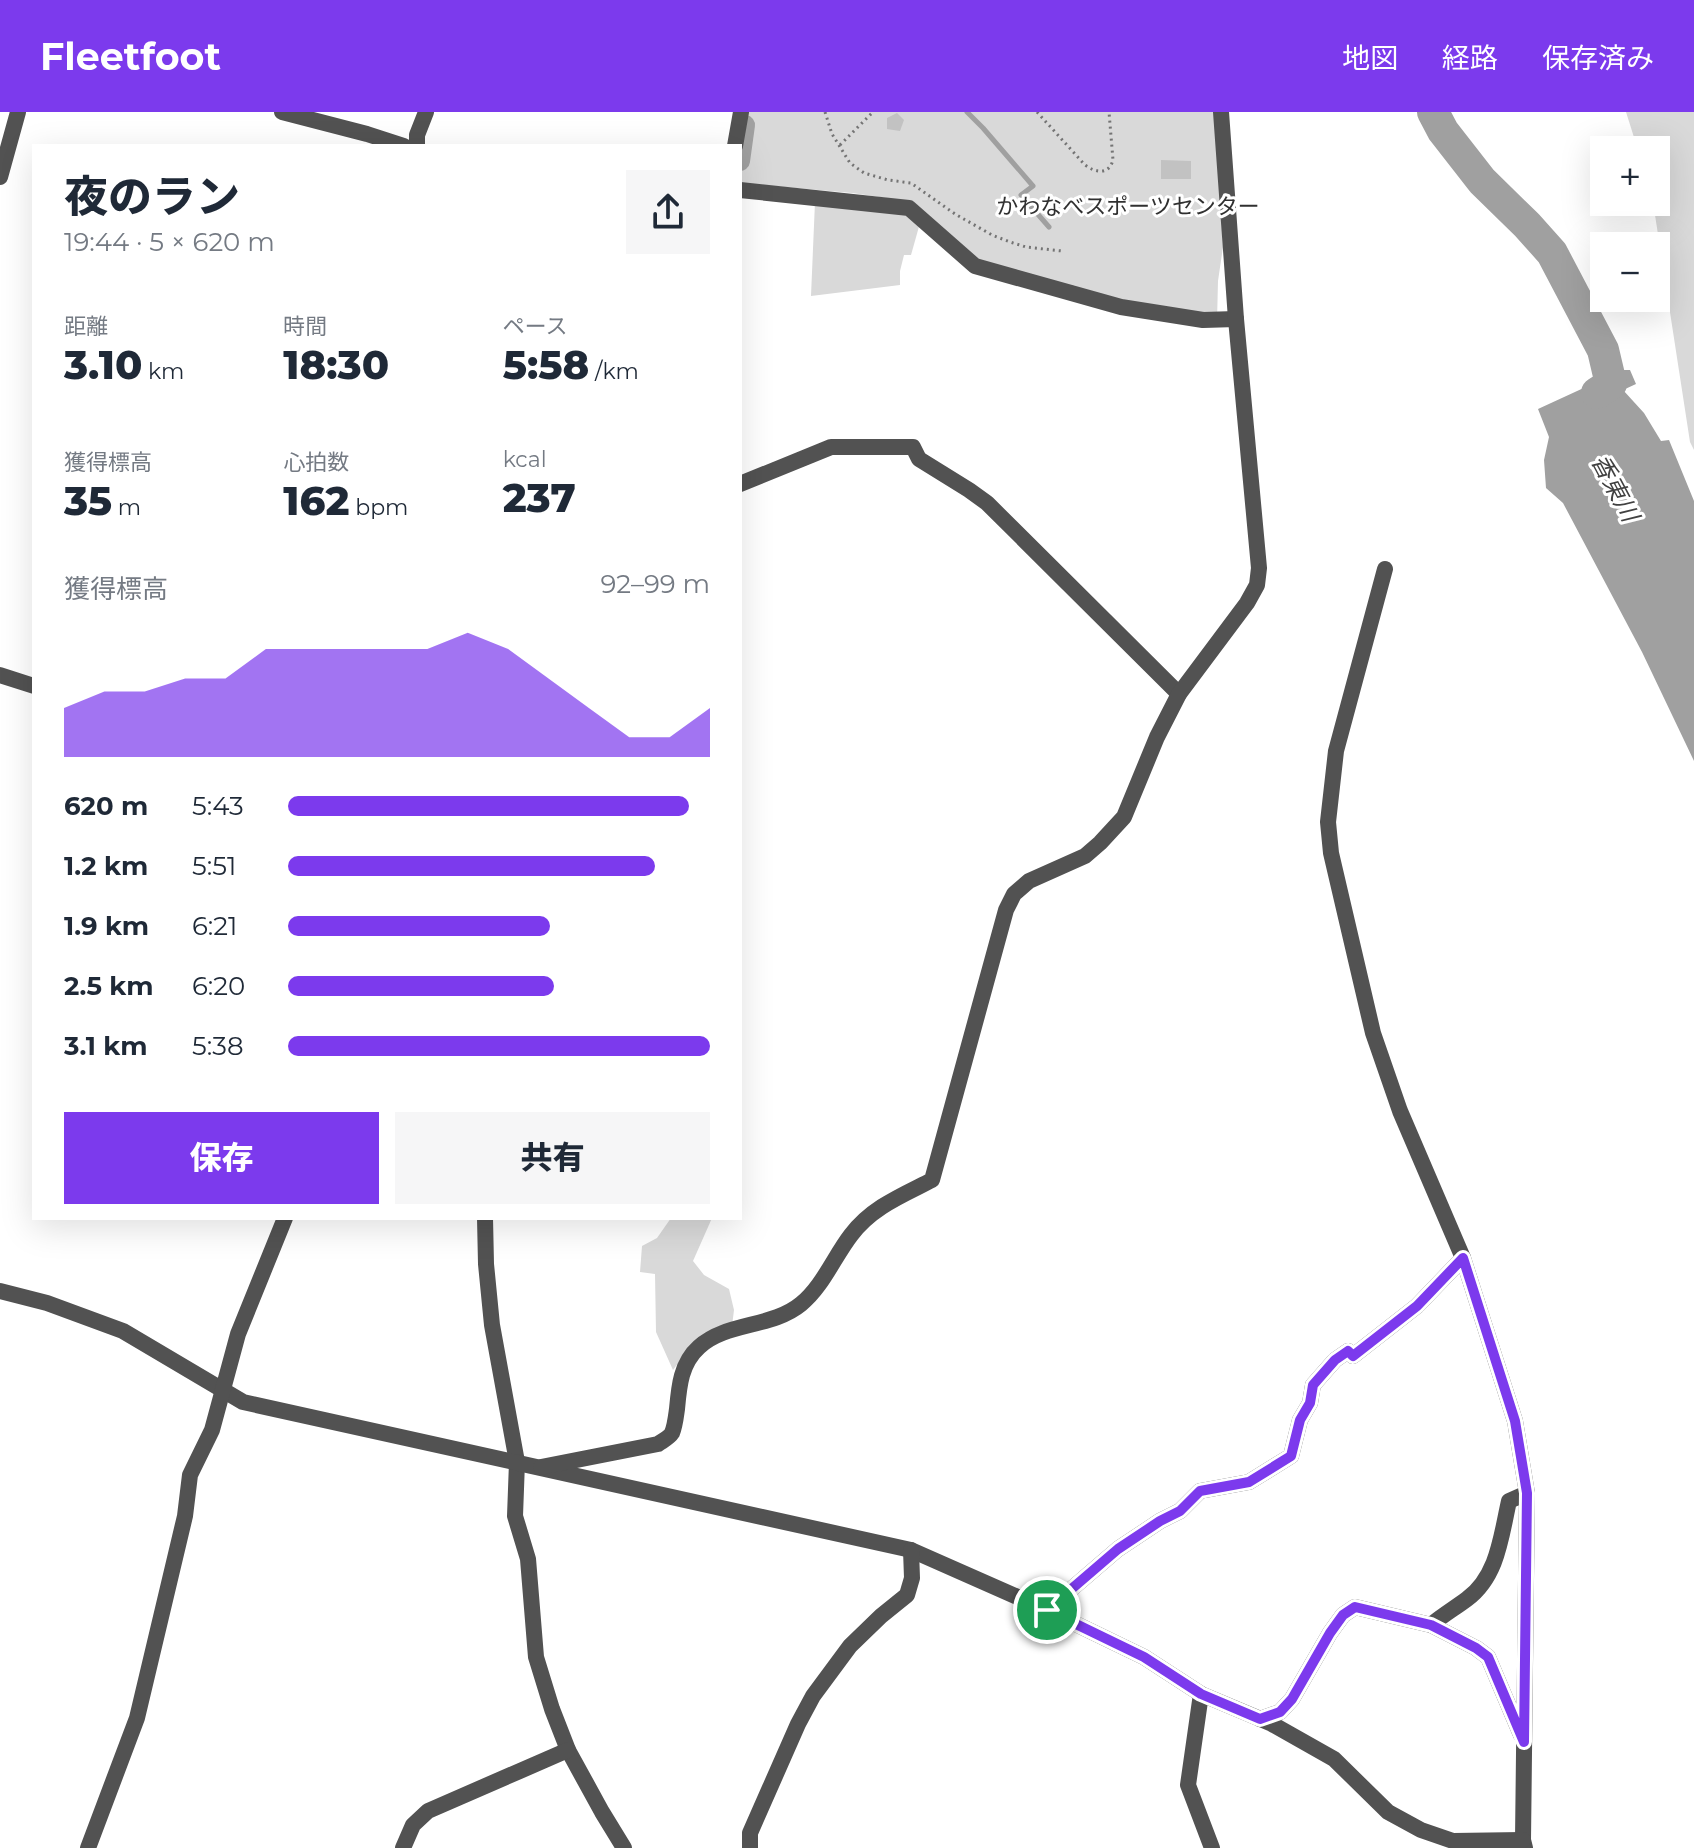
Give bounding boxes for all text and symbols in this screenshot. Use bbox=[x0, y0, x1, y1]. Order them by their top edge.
text: Fleetfoot bbox=[40, 33, 221, 80]
text: 地図 bbox=[1342, 41, 1398, 75]
text: 経路 bbox=[1442, 41, 1498, 75]
text: 保存済み bbox=[1542, 41, 1654, 75]
map controls bbox=[1590, 136, 1670, 312]
button: + bbox=[1590, 136, 1670, 216]
text: 夜のラン bbox=[64, 169, 240, 223]
button: share bbox=[626, 170, 710, 254]
park label: かわなべスポーツセンター bbox=[996, 193, 1260, 220]
text: 19:44 · 5 × 620 m bbox=[64, 226, 275, 258]
button: − bbox=[1590, 232, 1670, 312]
text: 距離 bbox=[64, 313, 108, 340]
text: 時間 bbox=[283, 313, 327, 340]
text: ペース bbox=[503, 313, 568, 340]
text: 3.10 bbox=[64, 340, 142, 389]
text: 18:30 bbox=[283, 340, 389, 389]
text: 5:58 bbox=[503, 340, 589, 389]
text: km bbox=[142, 358, 184, 385]
text: /km bbox=[589, 358, 639, 385]
text: kcal bbox=[503, 446, 547, 473]
text: 獲得標高 bbox=[64, 449, 152, 476]
text: 心拍数 bbox=[283, 449, 349, 476]
water label: 香東川 bbox=[1586, 449, 1647, 529]
text: 237 bbox=[503, 473, 576, 522]
text: 35 bbox=[64, 476, 112, 525]
text: 162 bbox=[283, 476, 349, 525]
text: m bbox=[112, 494, 141, 521]
text: bpm bbox=[349, 494, 408, 521]
text: 92–99 m bbox=[601, 568, 710, 600]
text: 獲得標高 bbox=[64, 573, 168, 605]
text: 620 m bbox=[64, 790, 148, 822]
text: 5:43 bbox=[192, 790, 244, 822]
text: 1.2 km bbox=[64, 850, 148, 882]
text: 5:51 bbox=[192, 850, 236, 882]
text: 1.9 km bbox=[64, 910, 149, 942]
text: 6:21 bbox=[192, 910, 238, 942]
text: 2.5 km bbox=[64, 970, 153, 1002]
text: 6:20 bbox=[192, 970, 245, 1002]
text: 3.1 km bbox=[64, 1030, 148, 1062]
text: 5:38 bbox=[192, 1030, 243, 1062]
button: 保存 bbox=[64, 1112, 379, 1204]
button: 共有 bbox=[395, 1112, 710, 1204]
pin bbox=[1013, 1576, 1081, 1644]
icon: arrive bbox=[1025, 1588, 1069, 1632]

